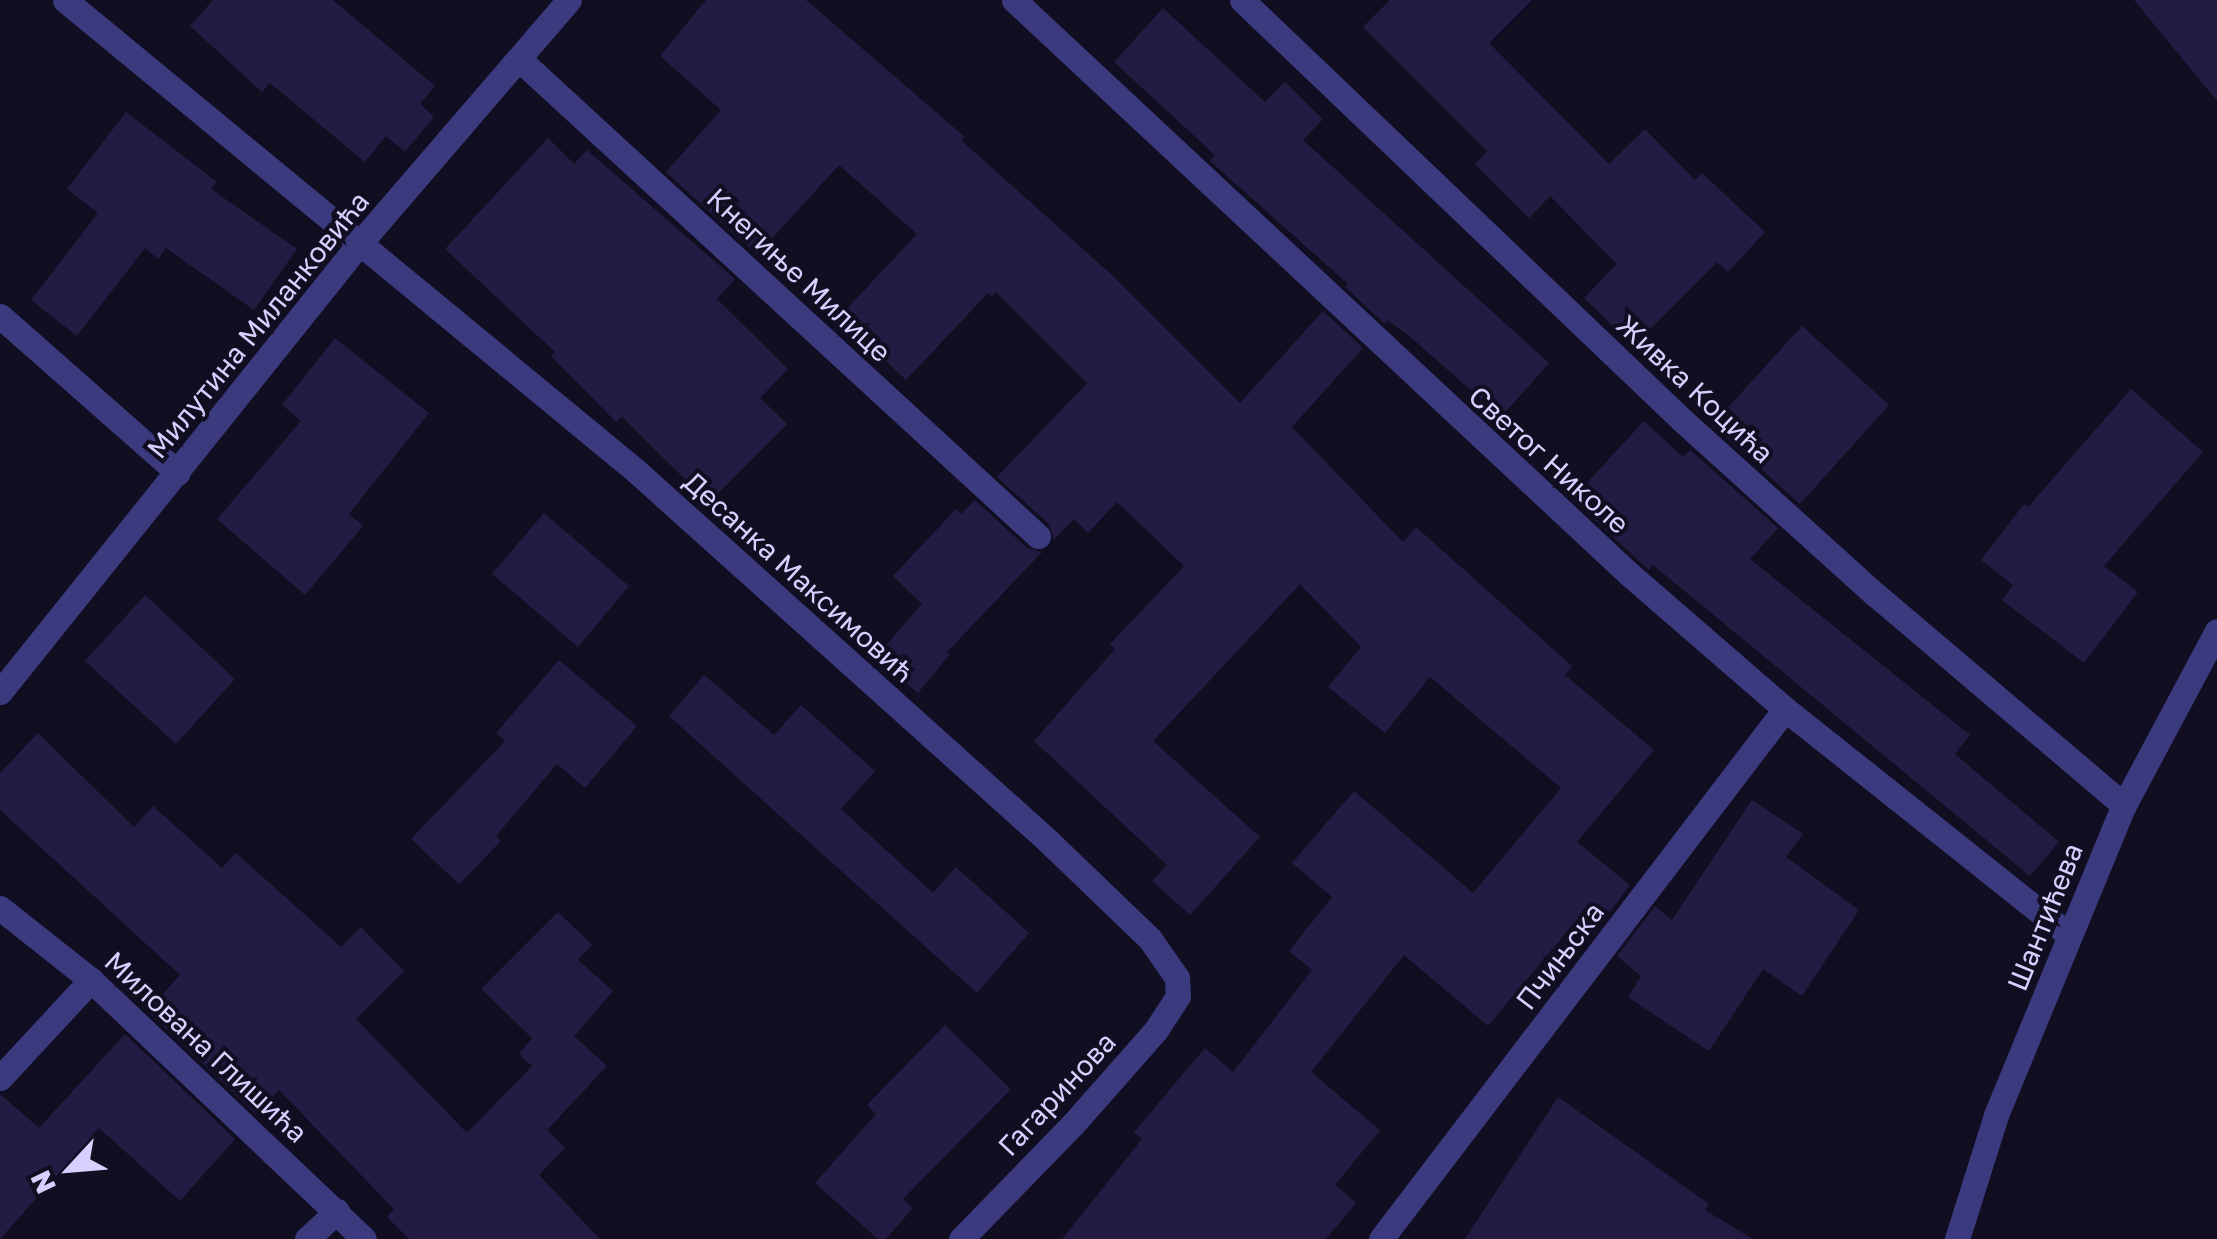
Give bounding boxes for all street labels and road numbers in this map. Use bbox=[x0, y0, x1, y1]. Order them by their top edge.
street label: Кнегиње Милице bbox=[700, 181, 898, 369]
street label: Милутина Миланковића bbox=[140, 185, 376, 465]
street label: Живка Коцића bbox=[1610, 308, 1780, 470]
street label: Светог Николе bbox=[1462, 379, 1636, 541]
street label: Десанка Максимовић bbox=[677, 465, 921, 689]
street label: Шантићева bbox=[2000, 838, 2090, 996]
street label: Пчињска bbox=[1509, 896, 1611, 1016]
street label: Милована Глишића bbox=[98, 944, 314, 1150]
street label: Гагаринова bbox=[991, 1025, 1123, 1163]

